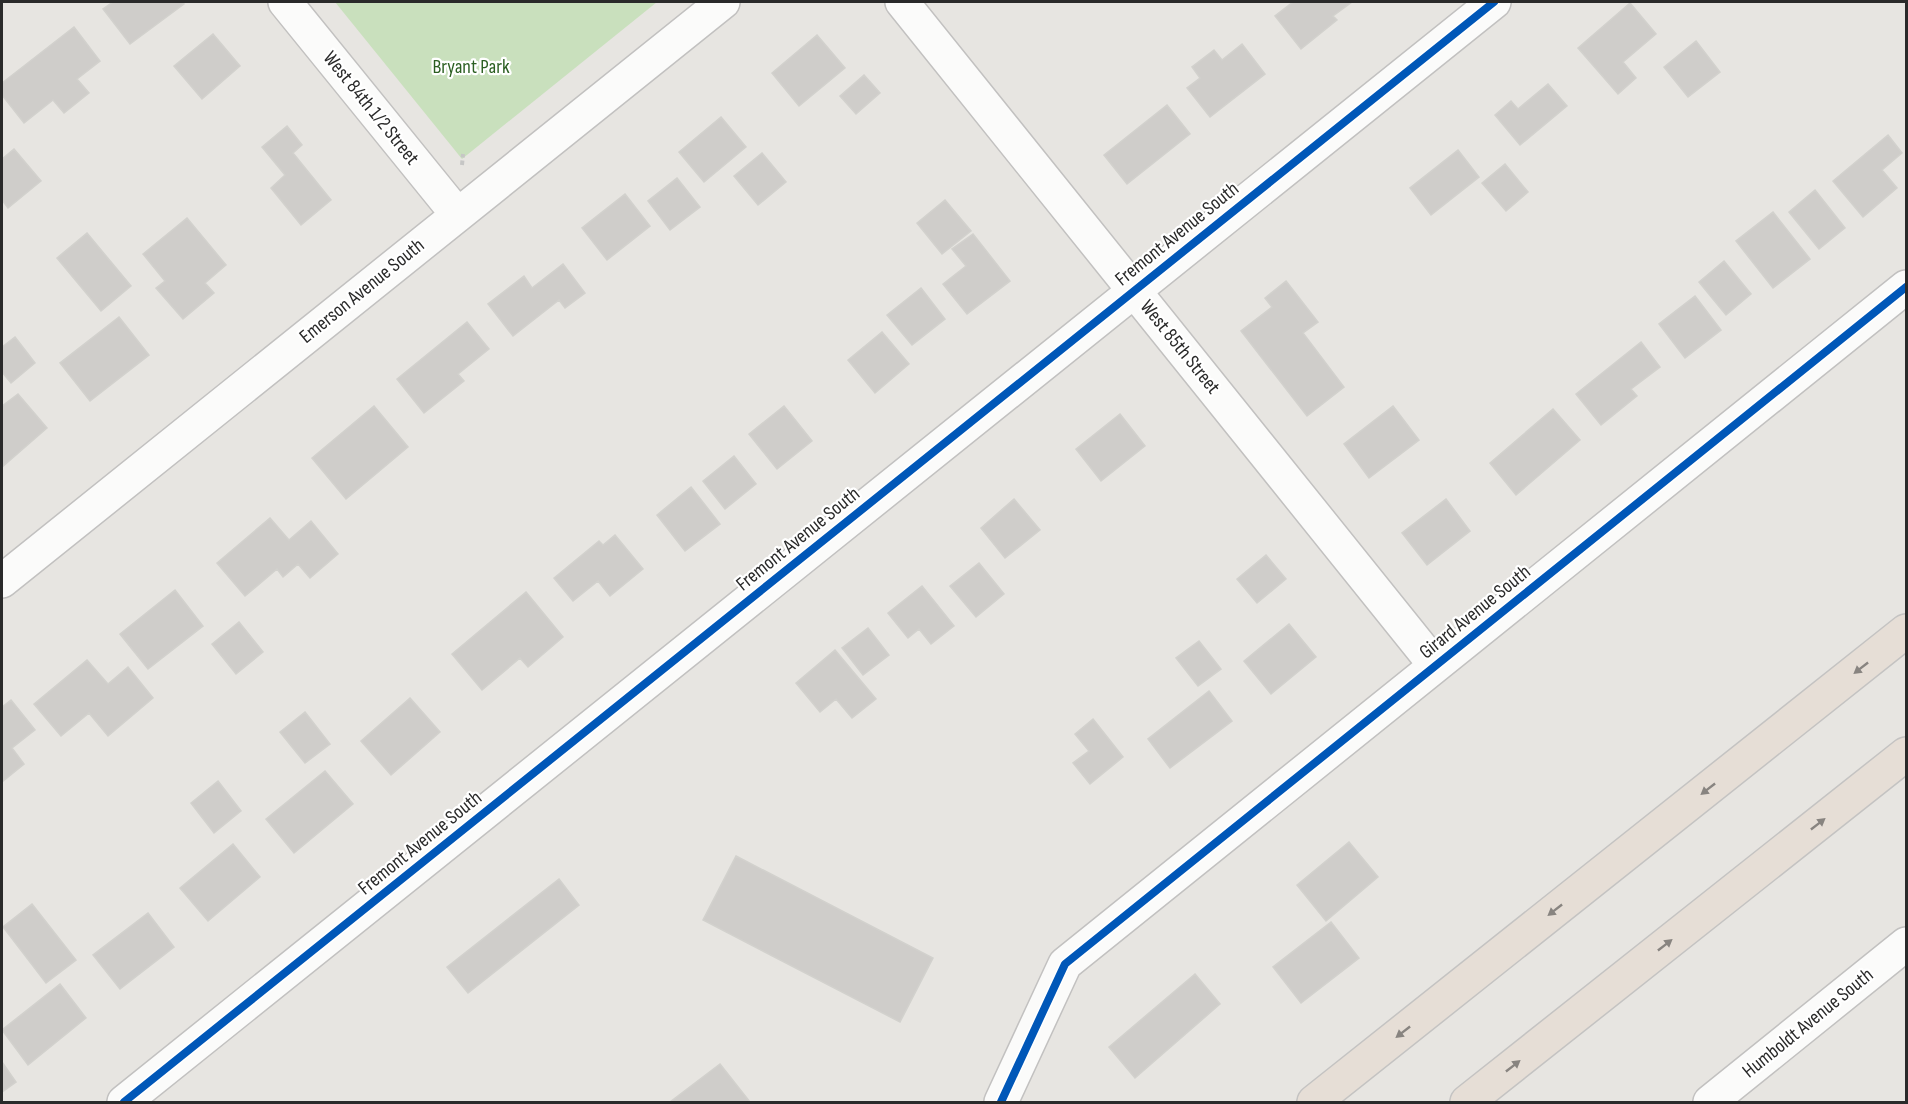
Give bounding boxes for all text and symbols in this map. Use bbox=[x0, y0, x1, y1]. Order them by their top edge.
street label: West 84th 1/2 Street bbox=[318, 46, 424, 170]
park label: Bryant Park bbox=[432, 55, 510, 79]
street label: Fremont Avenue South bbox=[1110, 177, 1244, 291]
street label: Emerson Avenue South bbox=[295, 233, 429, 349]
street label: West 85th Street bbox=[1135, 295, 1225, 399]
street label: Fremont Avenue South bbox=[731, 482, 865, 596]
street label: Girard Avenue South bbox=[1415, 560, 1535, 664]
one-way arrow bbox=[1853, 661, 1868, 673]
one-way arrow bbox=[1700, 783, 1716, 796]
street label: Fremont Avenue South bbox=[353, 786, 487, 900]
one-way arrow bbox=[1810, 817, 1826, 830]
one-way arrow bbox=[1548, 904, 1563, 916]
one-way arrow bbox=[1658, 940, 1673, 952]
street label: Humboldt Avenue South bbox=[1738, 963, 1878, 1083]
one-way arrow bbox=[1395, 1025, 1411, 1038]
one-way arrow bbox=[1505, 1061, 1520, 1073]

